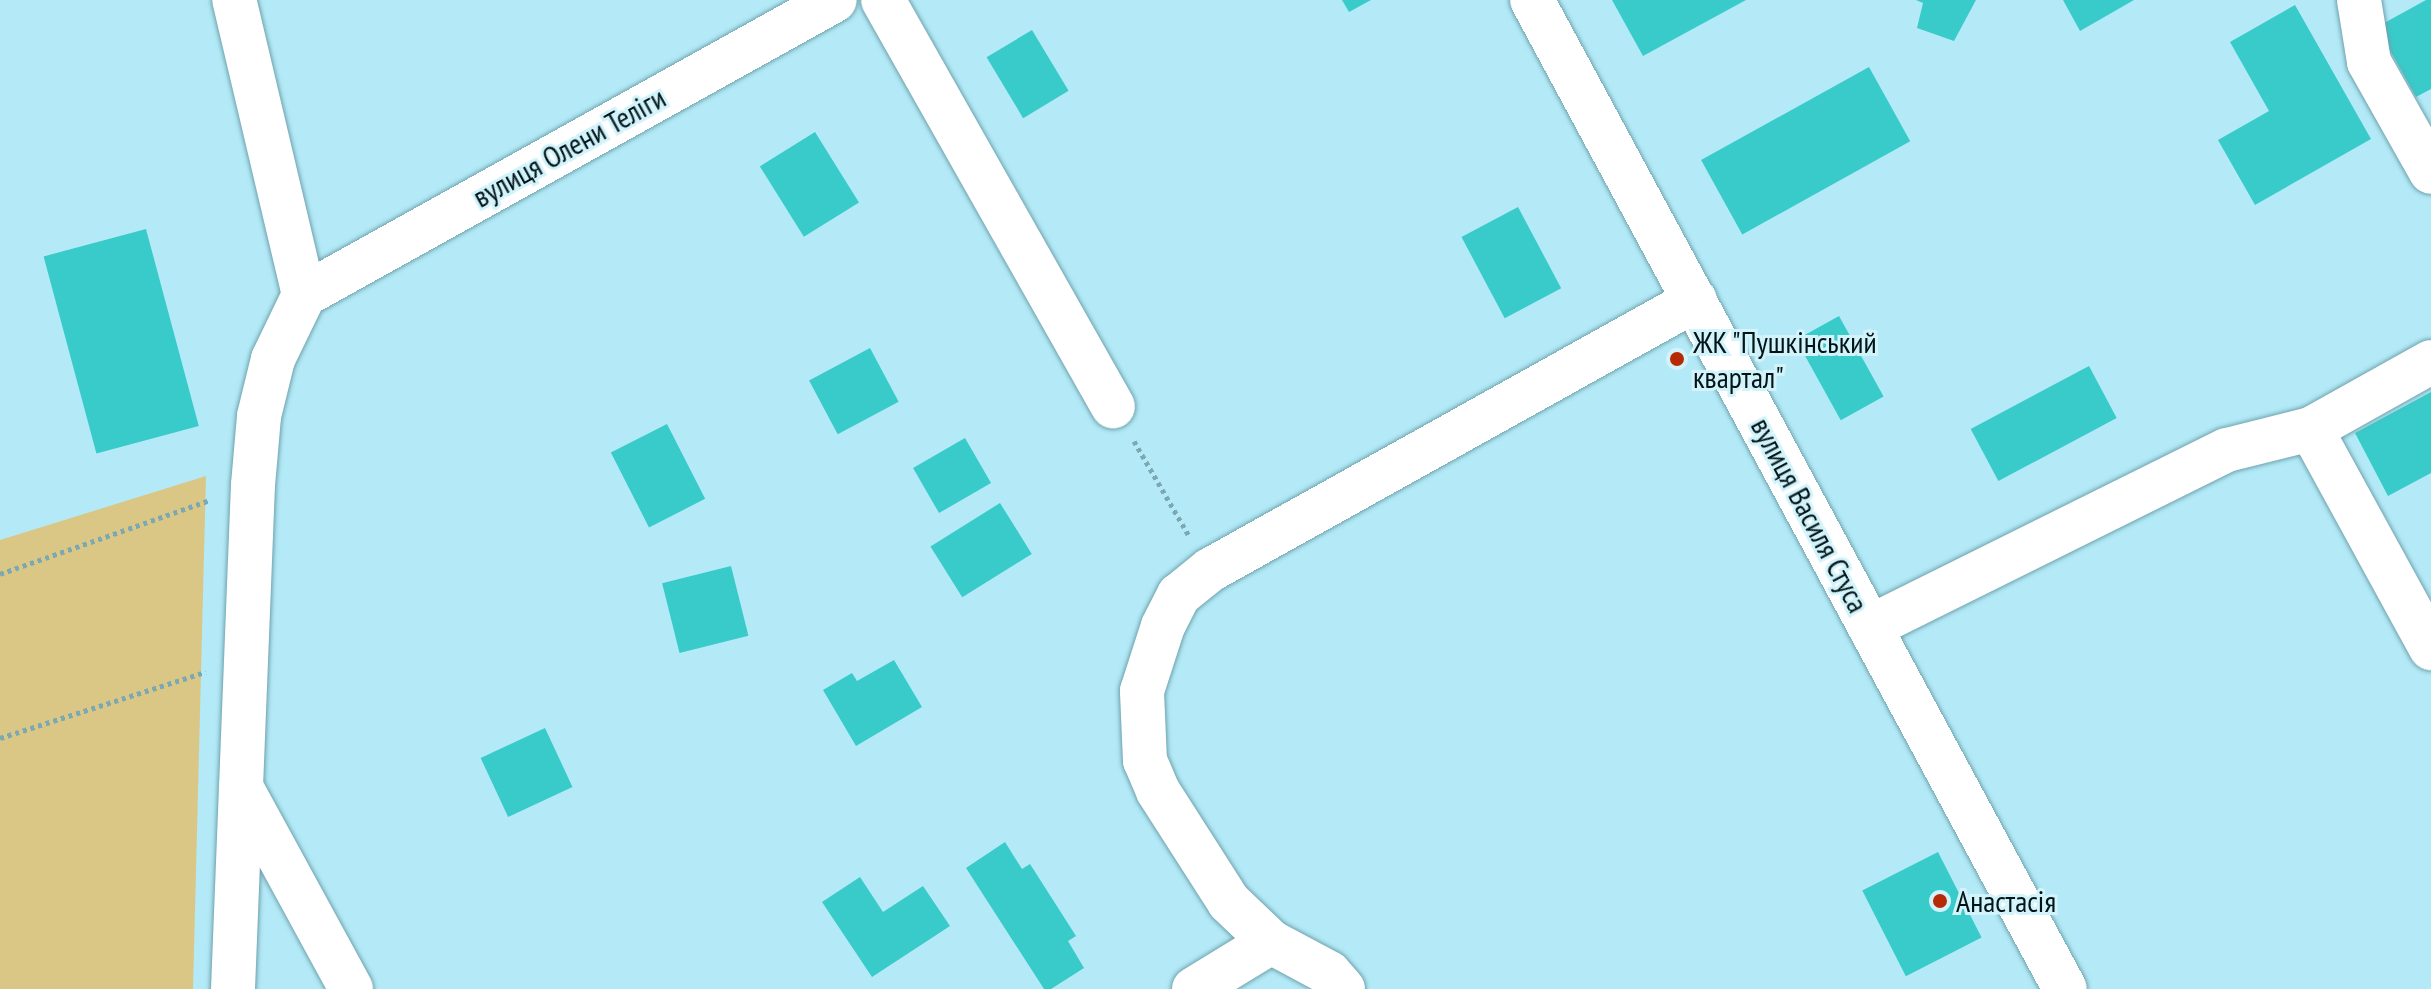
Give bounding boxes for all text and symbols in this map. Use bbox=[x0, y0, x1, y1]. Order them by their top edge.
street label: вулиця Олени Теліги bbox=[466, 79, 672, 215]
place label: ЖК "Пушкінський квартал" bbox=[1693, 324, 1878, 394]
marker: ЖК "Пушкінський квартал" bbox=[1668, 350, 1686, 368]
street label: вулиця Василя Стуса bbox=[1744, 411, 1876, 619]
place label: Анастасія bbox=[1956, 883, 2056, 919]
marker: Анастасія bbox=[1931, 892, 1949, 910]

